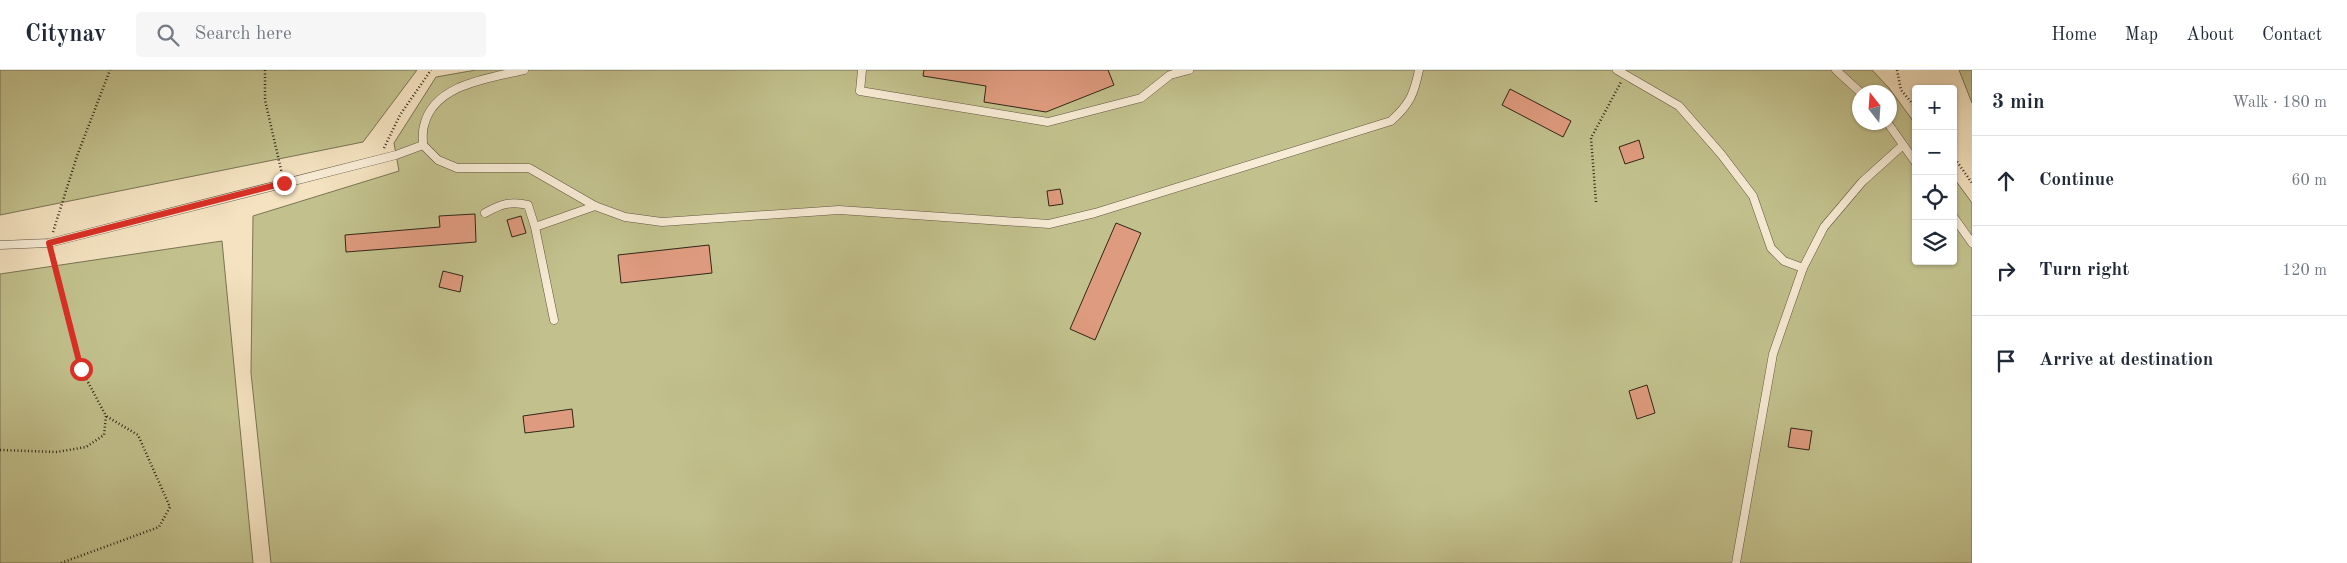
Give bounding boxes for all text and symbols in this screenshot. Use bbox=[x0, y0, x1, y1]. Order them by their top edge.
search box bbox=[136, 12, 486, 57]
icon: search bbox=[154, 21, 182, 49]
text: Citynav bbox=[25, 23, 106, 47]
text: Search here bbox=[194, 25, 292, 44]
text: Home bbox=[2051, 26, 2097, 44]
text: Map bbox=[2125, 26, 2158, 44]
text: About bbox=[2186, 26, 2234, 44]
text: Contact bbox=[2262, 26, 2322, 44]
north arrow bbox=[1852, 85, 1897, 130]
map controls bbox=[1912, 85, 1957, 265]
button: + bbox=[1912, 85, 1957, 130]
text: 3 min bbox=[1992, 92, 2045, 113]
text: Walk · 180 m bbox=[2232, 95, 2327, 111]
button: − bbox=[1912, 130, 1957, 175]
icon: ahead bbox=[1992, 167, 2020, 195]
text: Continue bbox=[2039, 171, 2114, 190]
route end bbox=[273, 172, 296, 195]
text: 60 m bbox=[2291, 173, 2327, 189]
button: locate bbox=[1912, 175, 1957, 220]
button: layers bbox=[1912, 220, 1957, 265]
icon: right bbox=[1992, 257, 2020, 285]
text: Turn right bbox=[2039, 261, 2129, 280]
text: 120 m bbox=[2282, 263, 2327, 279]
icon: arrive bbox=[1992, 347, 2020, 375]
text: Arrive at destination bbox=[2039, 351, 2213, 370]
route start bbox=[70, 358, 93, 381]

